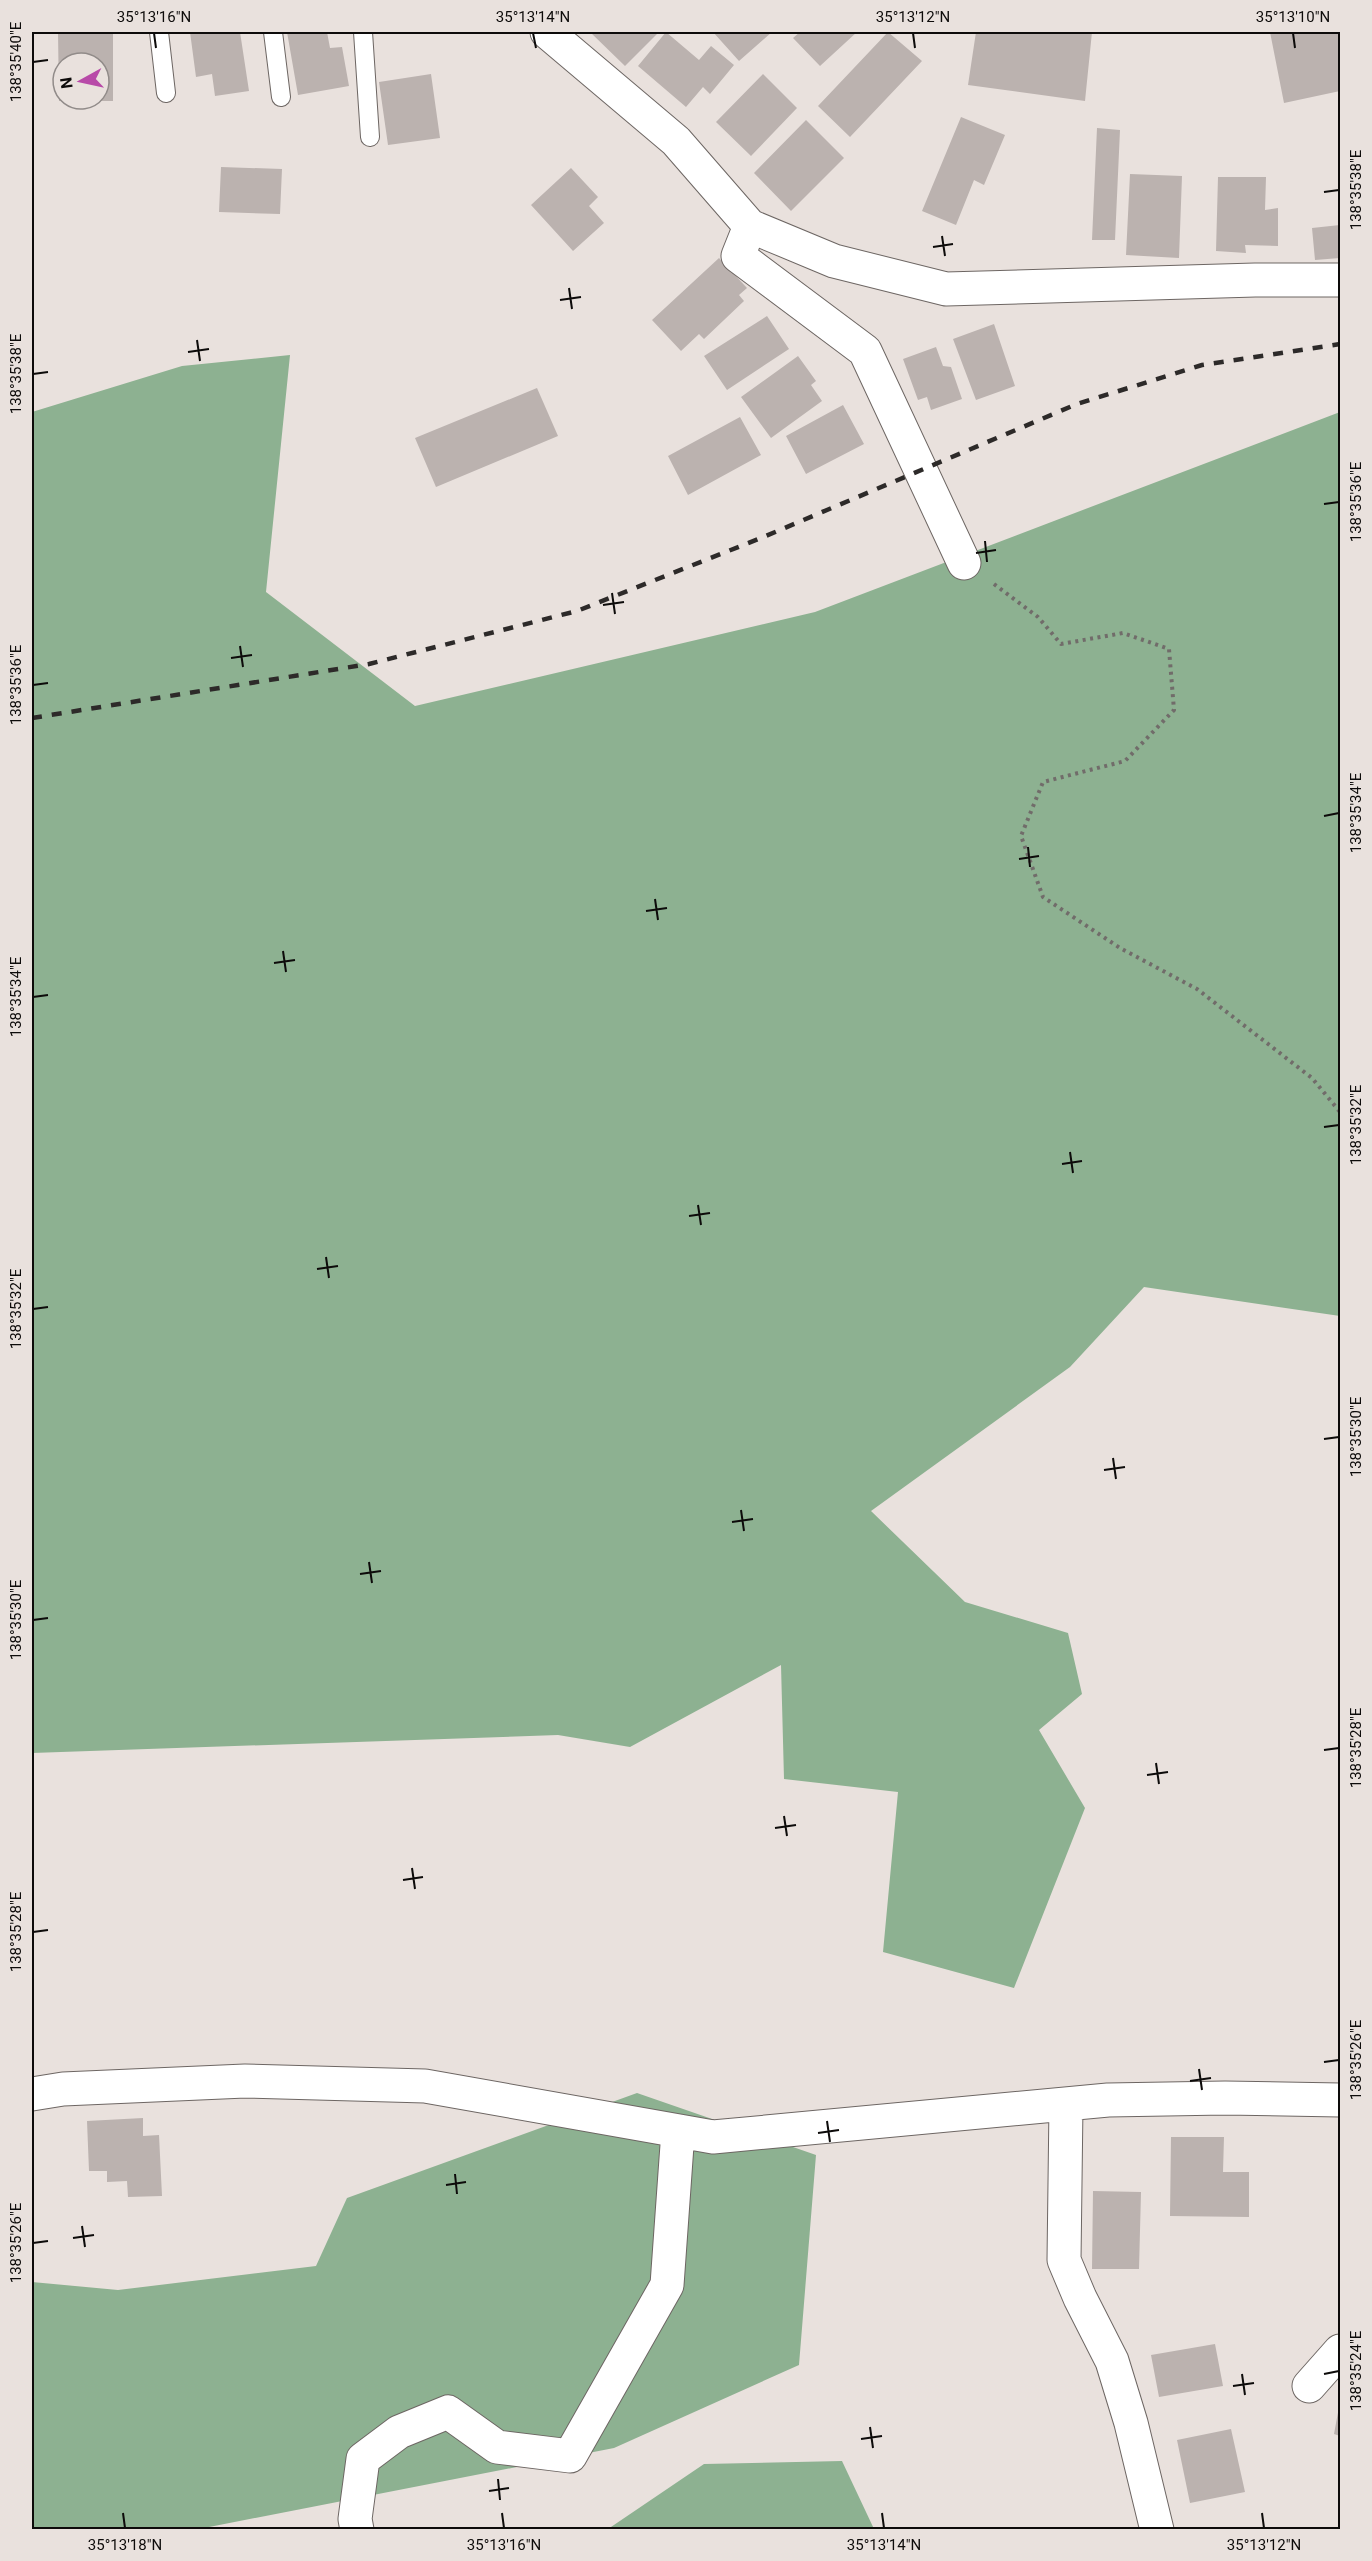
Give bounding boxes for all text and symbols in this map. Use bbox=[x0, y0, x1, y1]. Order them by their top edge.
text: 35°13'16"N bbox=[117, 8, 191, 26]
text: 35°13'14"N bbox=[496, 8, 570, 26]
text: 35°13'12"N bbox=[876, 8, 950, 26]
text: 35°13'10"N bbox=[1256, 8, 1330, 26]
text: 138°35'40"E bbox=[7, 21, 25, 102]
north arrow bbox=[51, 51, 111, 111]
text: N bbox=[56, 76, 77, 90]
text: 138°35'38"E bbox=[1347, 149, 1365, 230]
text: 138°35'38"E bbox=[7, 333, 25, 414]
text: 138°35'36"E bbox=[1347, 461, 1365, 542]
text: 138°35'36"E bbox=[7, 644, 25, 725]
text: 138°35'34"E bbox=[1347, 772, 1365, 853]
text: 138°35'34"E bbox=[7, 956, 25, 1037]
text: 138°35'32"E bbox=[1347, 1084, 1365, 1165]
text: 138°35'32"E bbox=[7, 1268, 25, 1349]
text: 138°35'30"E bbox=[1347, 1396, 1365, 1477]
text: 138°35'30"E bbox=[7, 1579, 25, 1660]
text: 138°35'28"E bbox=[1347, 1707, 1365, 1788]
text: 138°35'28"E bbox=[7, 1891, 25, 1972]
text: 138°35'26"E bbox=[1347, 2019, 1365, 2100]
text: 138°35'26"E bbox=[7, 2202, 25, 2283]
text: 138°35'24"E bbox=[1347, 2330, 1365, 2411]
text: 35°13'18"N bbox=[88, 2536, 162, 2554]
text: 35°13'16"N bbox=[467, 2536, 541, 2554]
text: 35°13'14"N bbox=[847, 2536, 921, 2554]
text: 35°13'12"N bbox=[1227, 2536, 1301, 2554]

